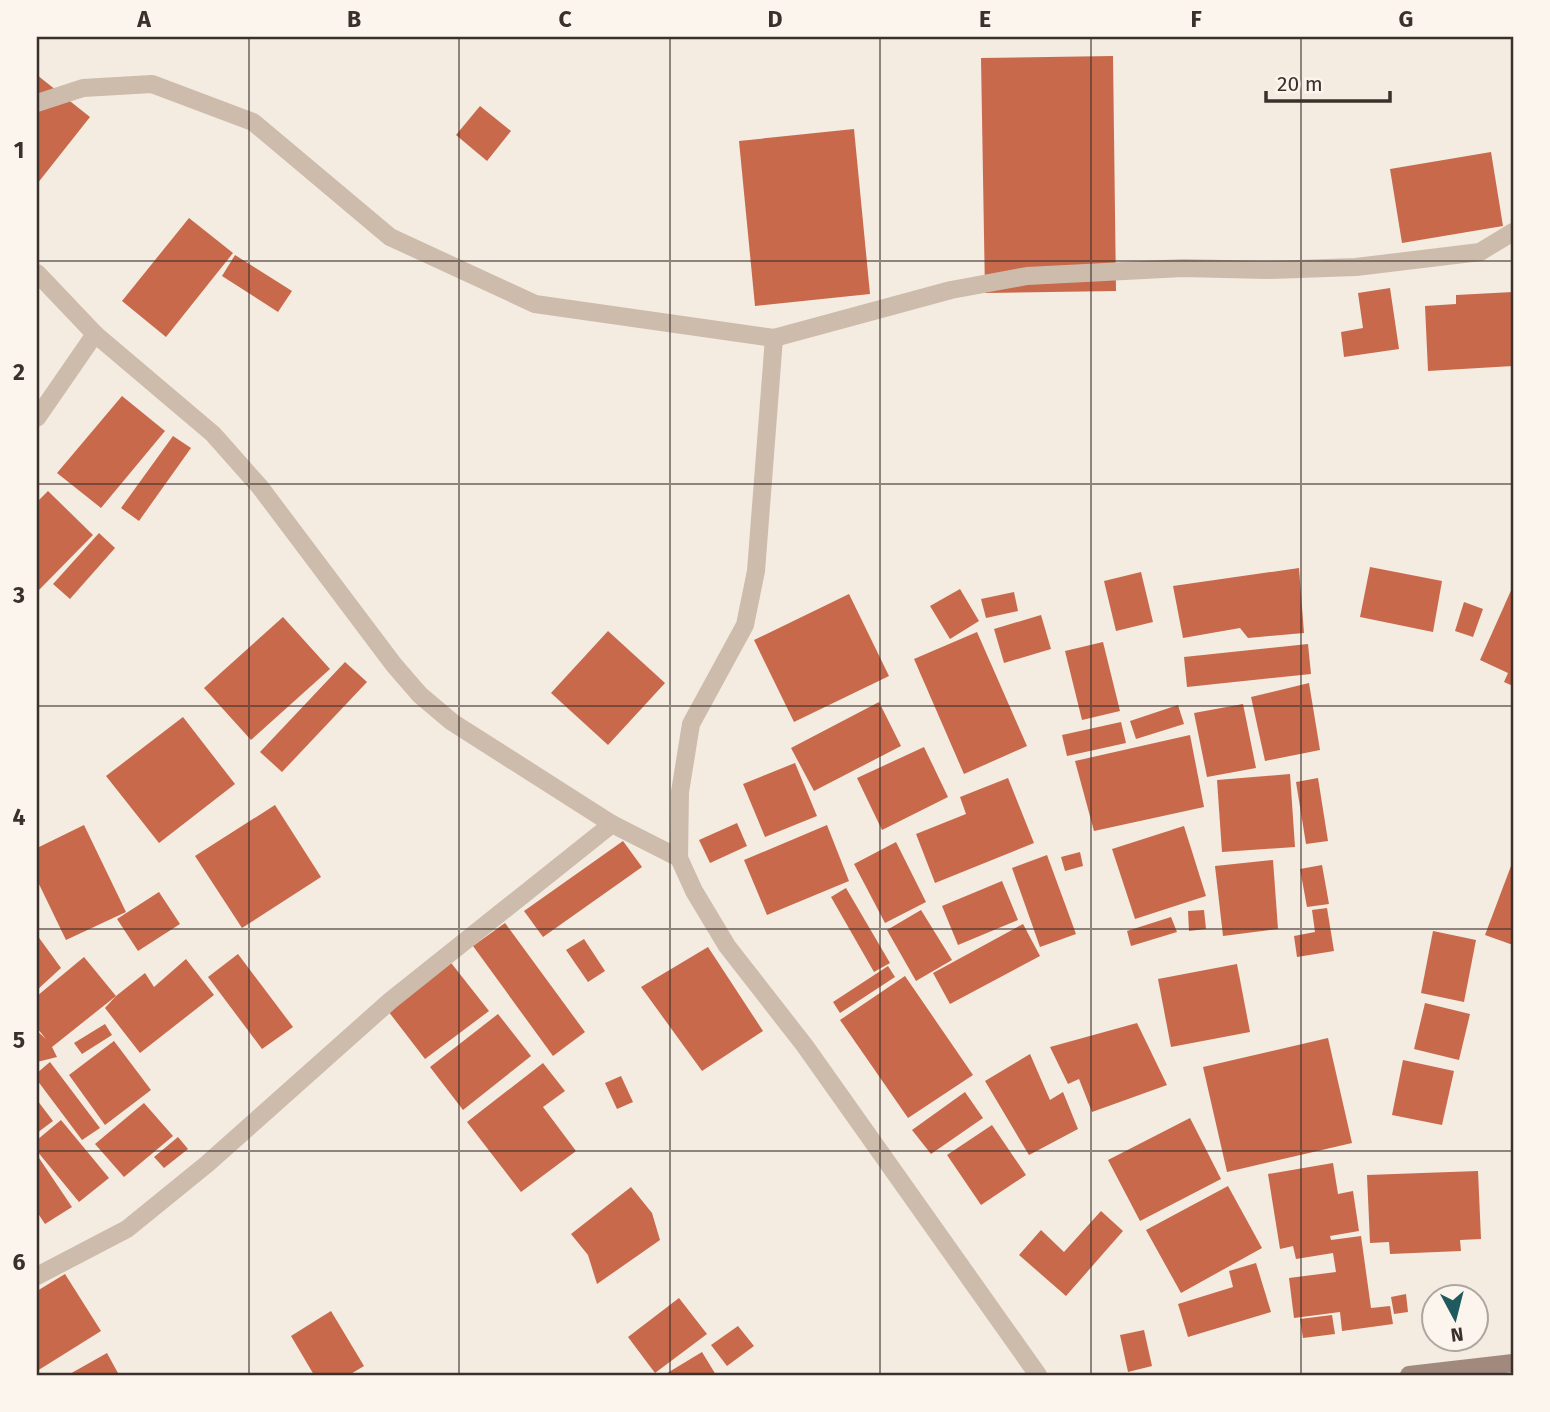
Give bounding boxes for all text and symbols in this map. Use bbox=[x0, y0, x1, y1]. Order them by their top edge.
text: A bbox=[136, 5, 151, 33]
text: B bbox=[347, 5, 361, 33]
text: C bbox=[558, 5, 572, 33]
text: D bbox=[768, 5, 783, 33]
text: E bbox=[979, 5, 991, 33]
text: F bbox=[1190, 5, 1202, 33]
text: G bbox=[1399, 5, 1413, 33]
scale bar bbox=[1266, 60, 1391, 104]
text: 20 m bbox=[1277, 71, 1323, 97]
text: 1 bbox=[14, 136, 24, 164]
text: 2 bbox=[13, 358, 25, 386]
text: 3 bbox=[12, 581, 25, 609]
text: 4 bbox=[13, 803, 26, 831]
text: 5 bbox=[13, 1026, 25, 1054]
text: 6 bbox=[13, 1248, 26, 1276]
north arrow bbox=[1420, 1282, 1490, 1352]
text: N bbox=[1449, 1322, 1465, 1347]

